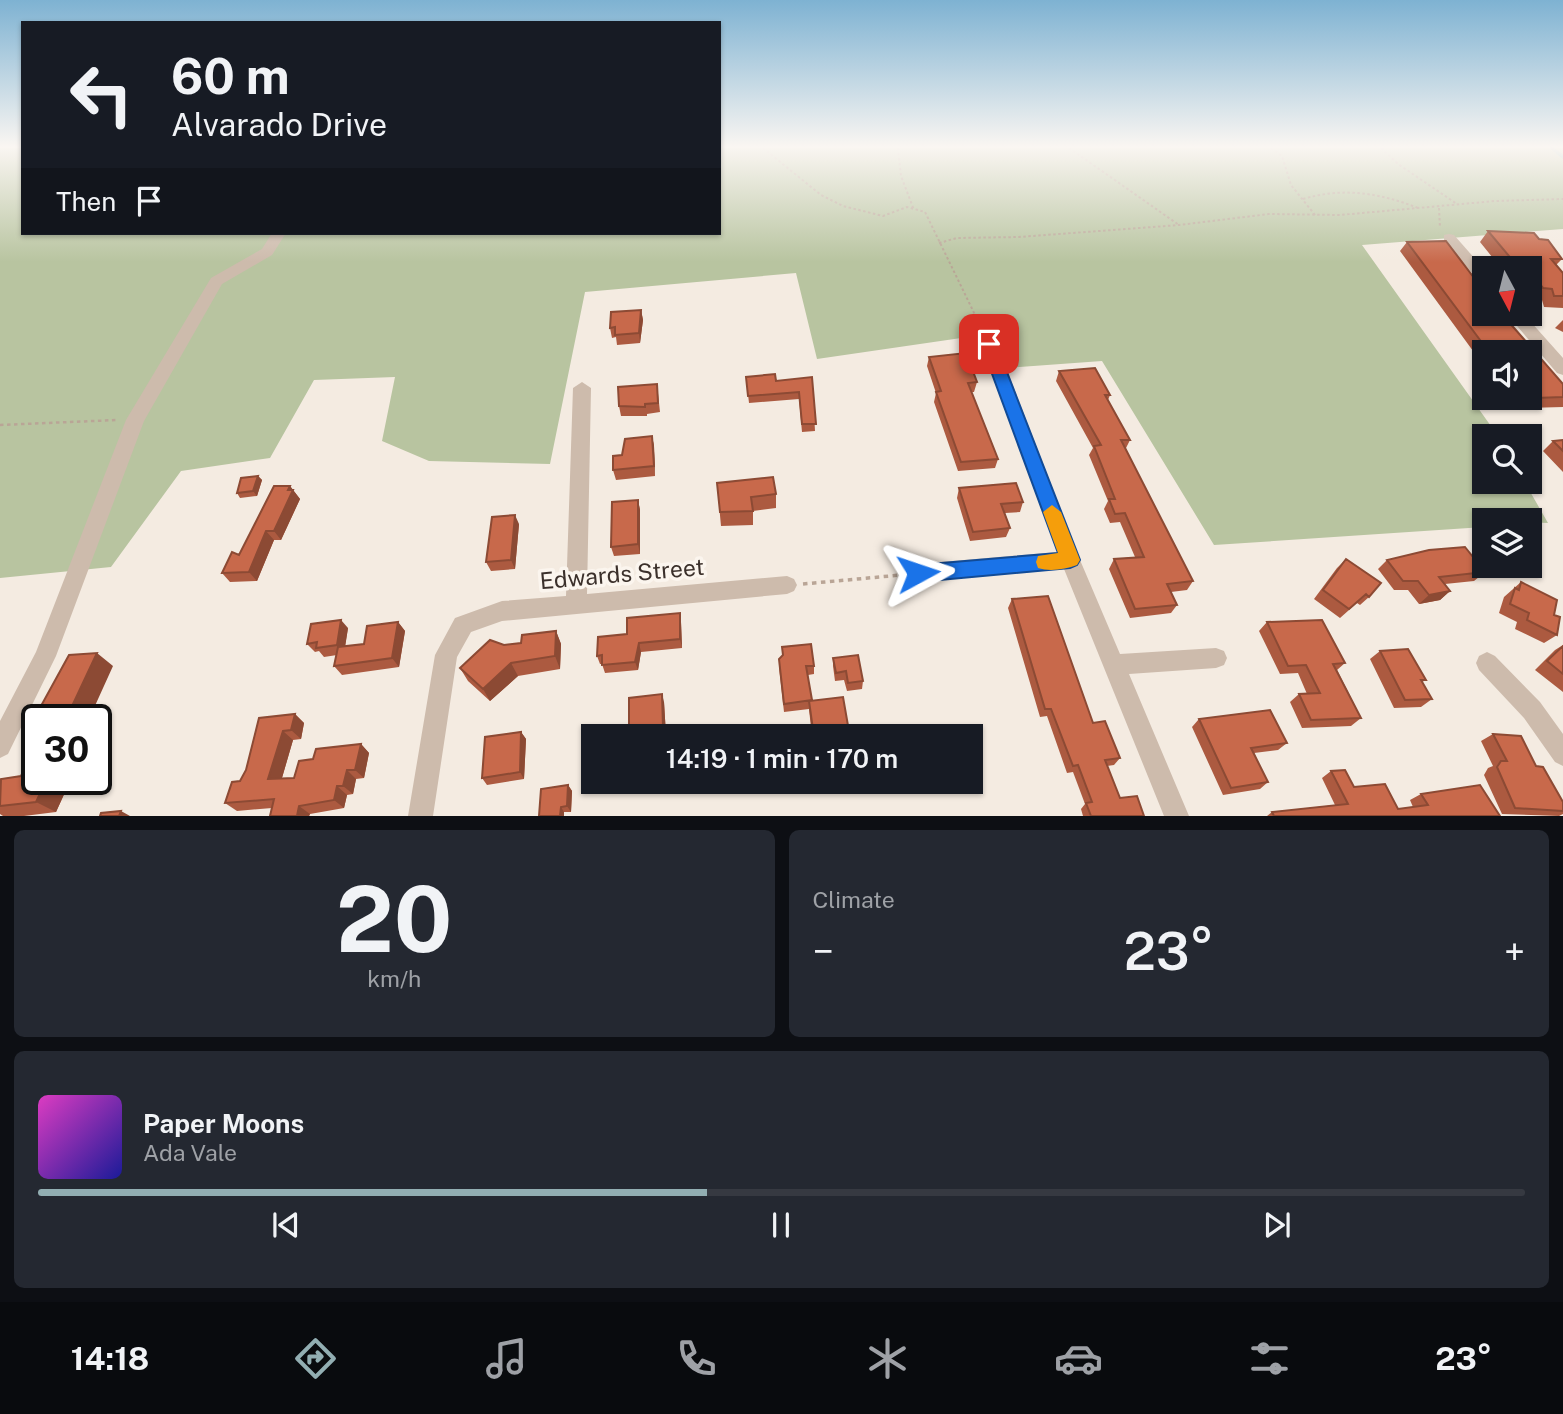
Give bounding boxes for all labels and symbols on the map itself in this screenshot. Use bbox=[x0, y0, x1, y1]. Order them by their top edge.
north arrow bbox=[1472, 256, 1542, 326]
pin bbox=[959, 314, 1019, 374]
position arrow bbox=[881, 536, 955, 610]
street label: Edwards Street bbox=[539, 553, 705, 594]
speed limit sign: 30 bbox=[21, 704, 112, 795]

